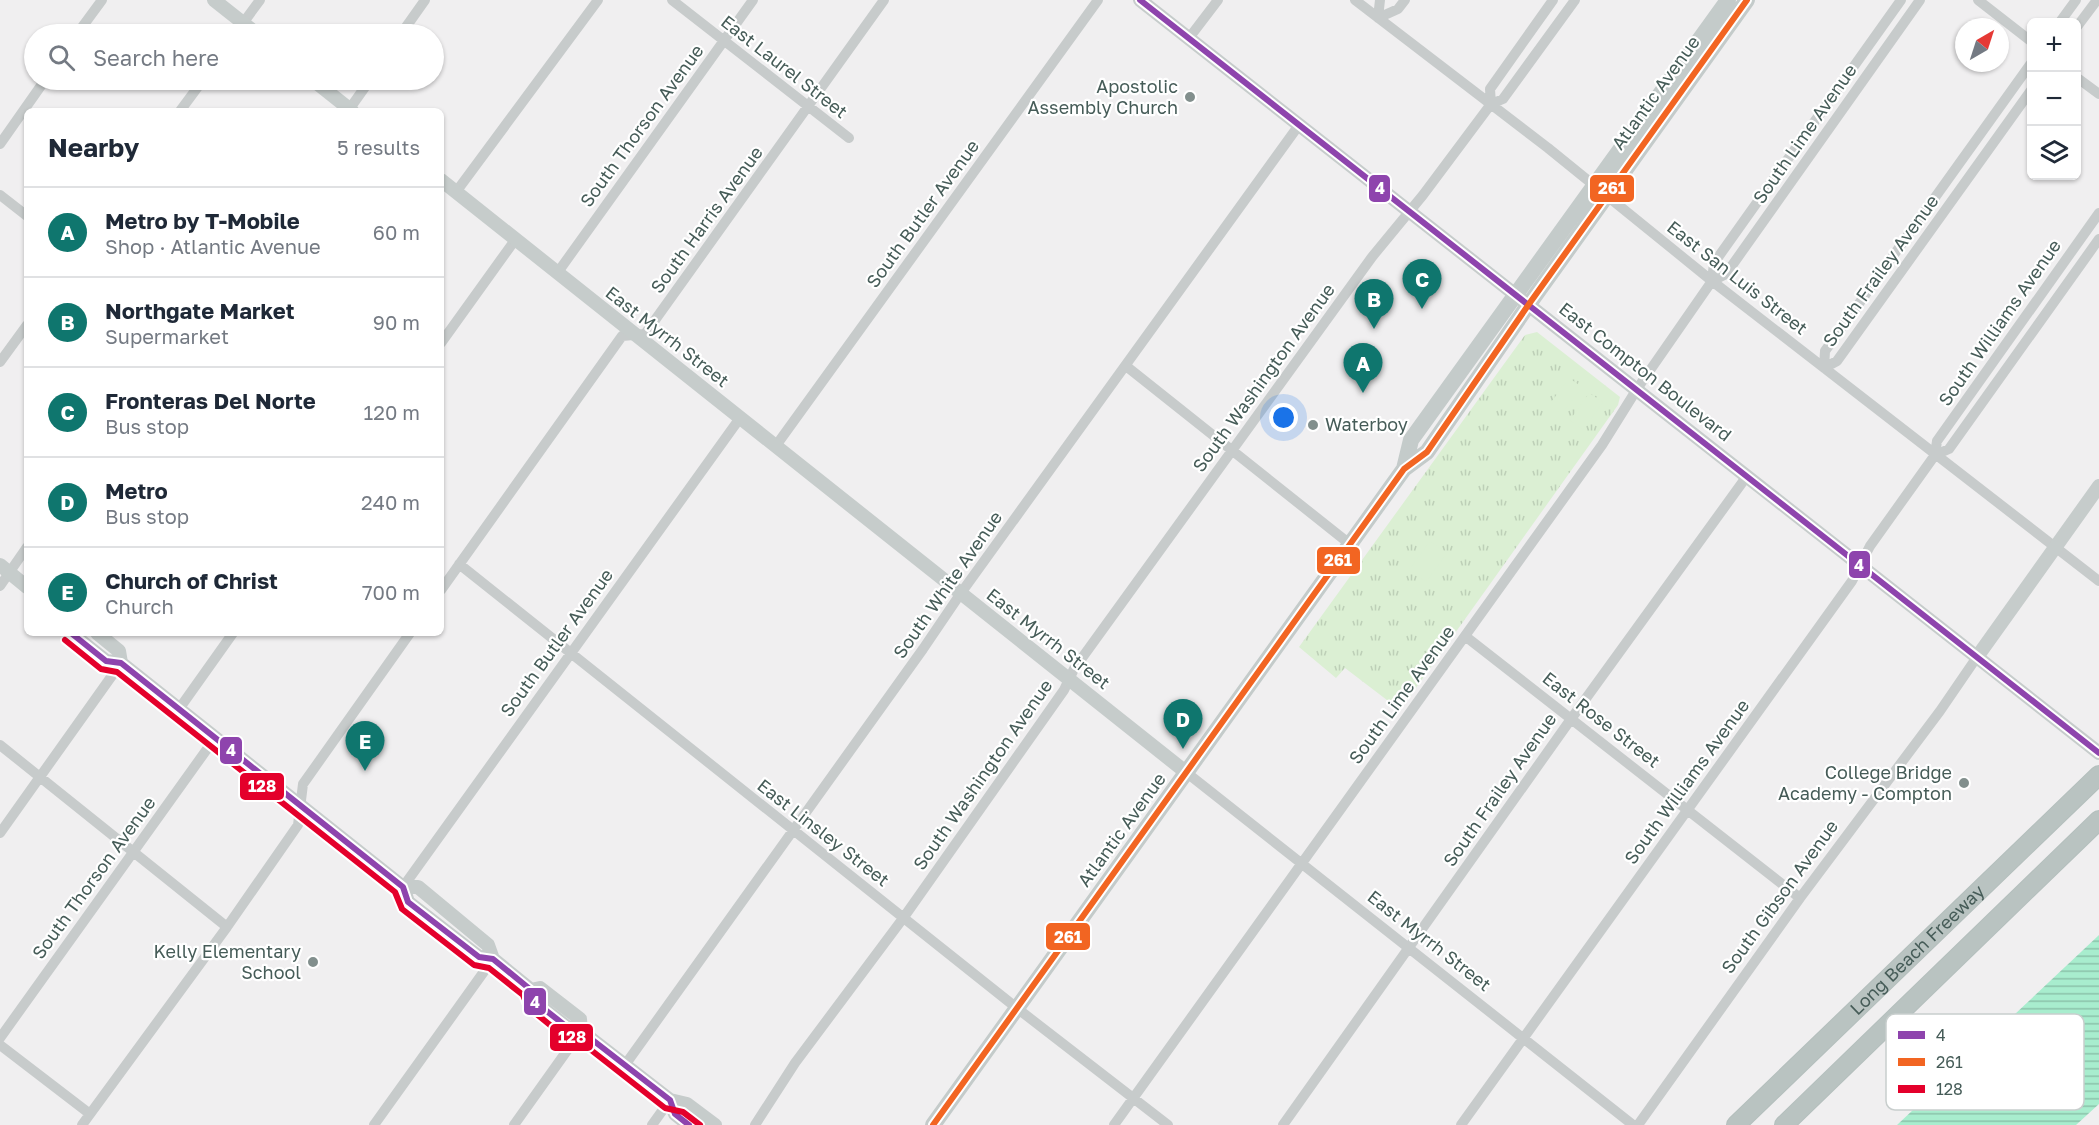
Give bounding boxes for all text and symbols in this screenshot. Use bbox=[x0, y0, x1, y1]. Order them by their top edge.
street label: East Laurel Street bbox=[717, 10, 852, 122]
north arrow bbox=[1955, 18, 2009, 72]
map controls bbox=[2027, 18, 2081, 180]
button: + bbox=[2027, 18, 2081, 72]
search box bbox=[24, 24, 444, 90]
street label: Atlantic Avenue bbox=[1607, 31, 1704, 154]
street label: South Thorson Avenue bbox=[575, 40, 708, 211]
icon: search bbox=[45, 41, 78, 74]
text: Search here bbox=[93, 44, 219, 71]
street label: South Lime Avenue bbox=[1748, 59, 1861, 208]
button: − bbox=[2027, 72, 2081, 126]
place label: Apostolic Assembly Church bbox=[1028, 75, 1178, 118]
marker: Apostolic Assembly Church bbox=[1183, 90, 1197, 104]
button: layers bbox=[2027, 126, 2081, 180]
text: Nearby bbox=[48, 132, 139, 163]
text: 5 results bbox=[337, 135, 420, 159]
street label: South Butler Avenue bbox=[861, 135, 983, 292]
street label: South Harris Avenue bbox=[645, 142, 767, 297]
line badge: 4 bbox=[1368, 174, 1391, 203]
line badge: 261 bbox=[1589, 174, 1635, 203]
text: 4 bbox=[1375, 178, 1385, 198]
text: 261 bbox=[1598, 178, 1626, 198]
street label: South Frailey Avenue bbox=[1818, 190, 1943, 351]
text: Metro by T-Mobile bbox=[105, 207, 300, 234]
street label: East San Luis Street bbox=[1663, 215, 1812, 339]
text: A bbox=[60, 220, 75, 244]
text: 60 m bbox=[373, 220, 420, 244]
text: Shop · Atlantic Avenue bbox=[105, 234, 321, 258]
street label: South Williams Avenue bbox=[1933, 235, 2065, 410]
pin: C bbox=[1402, 260, 1442, 309]
street label: South Washington Avenue bbox=[1187, 279, 1339, 476]
pin: B bbox=[1354, 280, 1394, 329]
street label: East Myrrh Street bbox=[601, 281, 734, 391]
text: Northgate Market bbox=[105, 297, 295, 324]
street label: East Compton Boulevard bbox=[1555, 297, 1736, 445]
text: B bbox=[60, 310, 75, 334]
text: 90 m bbox=[373, 310, 420, 334]
text: Supermarket bbox=[105, 324, 229, 348]
pin: A bbox=[1344, 344, 1382, 393]
text: Fronteras Del Norte bbox=[105, 387, 316, 414]
text: C bbox=[60, 400, 75, 424]
text: 120 m bbox=[364, 400, 420, 424]
your location bbox=[1269, 403, 1298, 432]
place label: Waterboy bbox=[1325, 413, 1408, 435]
text: Bus stop bbox=[105, 414, 189, 438]
marker: Waterboy bbox=[1306, 418, 1320, 432]
text: Metro bbox=[105, 477, 168, 504]
text: D bbox=[60, 490, 75, 514]
text: 240 m bbox=[361, 490, 420, 514]
text: Bus stop bbox=[105, 504, 189, 528]
street label: South White Avenue bbox=[888, 507, 1006, 662]
line badge: 261 bbox=[1316, 546, 1361, 575]
text: 261 bbox=[1324, 550, 1352, 570]
line badge: 4 bbox=[1848, 550, 1871, 579]
text: 4 bbox=[1854, 555, 1864, 575]
street label: South Butler Avenue bbox=[495, 564, 617, 721]
text: Church of Christ bbox=[105, 567, 278, 594]
text: E bbox=[61, 580, 74, 604]
text: 700 m bbox=[362, 580, 420, 604]
street label: East Myrrh Street bbox=[982, 583, 1115, 693]
text: Church bbox=[105, 594, 174, 618]
street label: South Lime Avenue bbox=[1344, 621, 1459, 768]
street label: East Rose Street bbox=[1539, 667, 1665, 772]
street label: South Washington Avenue bbox=[908, 675, 1056, 874]
street label: South Williams Avenue bbox=[1619, 695, 1753, 868]
pin: D bbox=[1164, 700, 1202, 749]
street label: South Frailey Avenue bbox=[1438, 708, 1560, 870]
pin: E bbox=[346, 722, 385, 771]
line badge: 4 bbox=[219, 736, 243, 765]
text: 4 bbox=[226, 740, 236, 760]
place label: College Bridge Academy - Compton bbox=[1778, 761, 1952, 804]
street label: Atlantic Avenue bbox=[1073, 768, 1170, 891]
line badge: 128 bbox=[239, 772, 285, 801]
street label: East Linsley Street bbox=[753, 774, 894, 891]
text: 128 bbox=[248, 776, 276, 796]
marker: College Bridge Academy - Compton bbox=[1957, 776, 1971, 790]
street label: South Thorson Avenue bbox=[27, 792, 160, 963]
street label: South Gibson Avenue bbox=[1716, 816, 1842, 977]
street label: Long Beach Freeway bbox=[1845, 880, 1988, 1019]
street label: East Myrrh Street bbox=[1363, 885, 1496, 995]
line badge: 261 bbox=[1045, 922, 1091, 951]
text: 261 bbox=[1054, 927, 1082, 947]
place label: Kelly Elementary School bbox=[153, 940, 301, 983]
marker: Kelly Elementary School bbox=[306, 955, 320, 969]
line badge: 4 bbox=[523, 987, 547, 1016]
text: 4 bbox=[530, 992, 540, 1012]
legend bbox=[1886, 1014, 2084, 1110]
line badge: 128 bbox=[549, 1023, 594, 1052]
text: 4 bbox=[1936, 1025, 1946, 1045]
text: 128 bbox=[558, 1027, 586, 1047]
text: 261 bbox=[1936, 1052, 1963, 1072]
text: 128 bbox=[1936, 1079, 1963, 1099]

